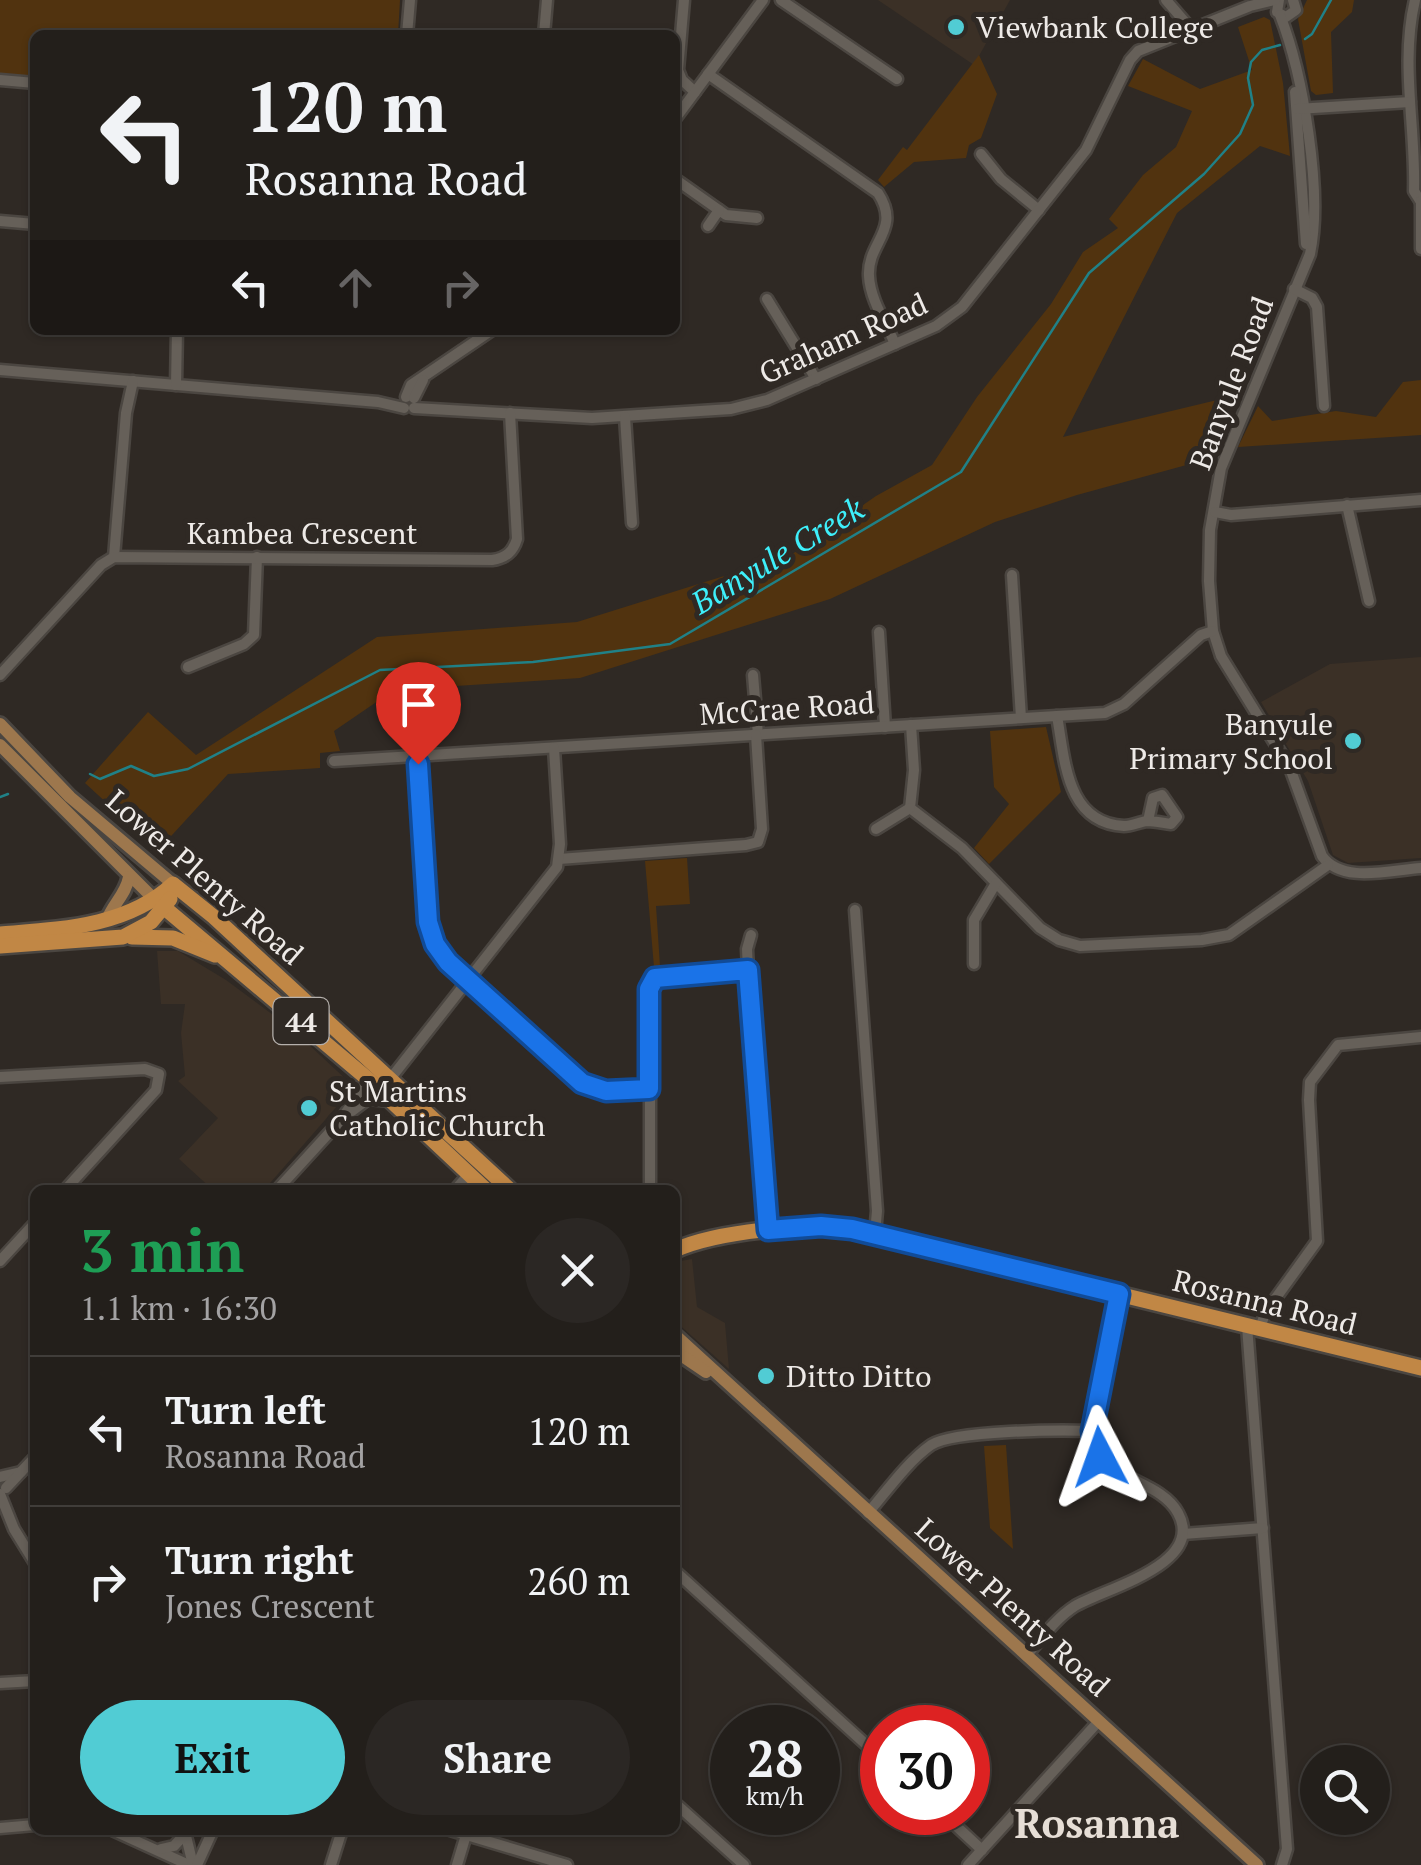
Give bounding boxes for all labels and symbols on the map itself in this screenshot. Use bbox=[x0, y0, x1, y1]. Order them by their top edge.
place label: Viewbank College bbox=[976, 7, 1214, 47]
marker: Viewbank College bbox=[945, 16, 967, 38]
street label: Graham Road bbox=[753, 283, 933, 393]
street label: Banyule Road bbox=[1180, 291, 1282, 475]
water label: Banyule Creek bbox=[682, 487, 872, 624]
street label: Kambea Crescent bbox=[187, 513, 417, 553]
pin bbox=[376, 662, 461, 765]
street label: McCrae Road bbox=[698, 682, 876, 734]
place label: Banyule Primary School bbox=[1129, 704, 1333, 778]
marker: Banyule Primary School bbox=[1342, 730, 1364, 752]
street label: Lower Plenty Road bbox=[98, 780, 312, 974]
road number: 44 bbox=[274, 998, 328, 1044]
place label: St Martins Catholic Church bbox=[329, 1071, 546, 1145]
marker: St Martins Catholic Church bbox=[298, 1097, 320, 1119]
street label: Rosanna Road bbox=[1169, 1260, 1361, 1344]
place label: Ditto Ditto bbox=[786, 1356, 931, 1396]
marker: Ditto Ditto bbox=[755, 1365, 777, 1387]
position arrow bbox=[1048, 1405, 1152, 1509]
street label: Lower Plenty Road bbox=[907, 1509, 1119, 1705]
speed limit sign: 30 bbox=[860, 1705, 990, 1835]
district label: Rosanna bbox=[1015, 1796, 1179, 1849]

